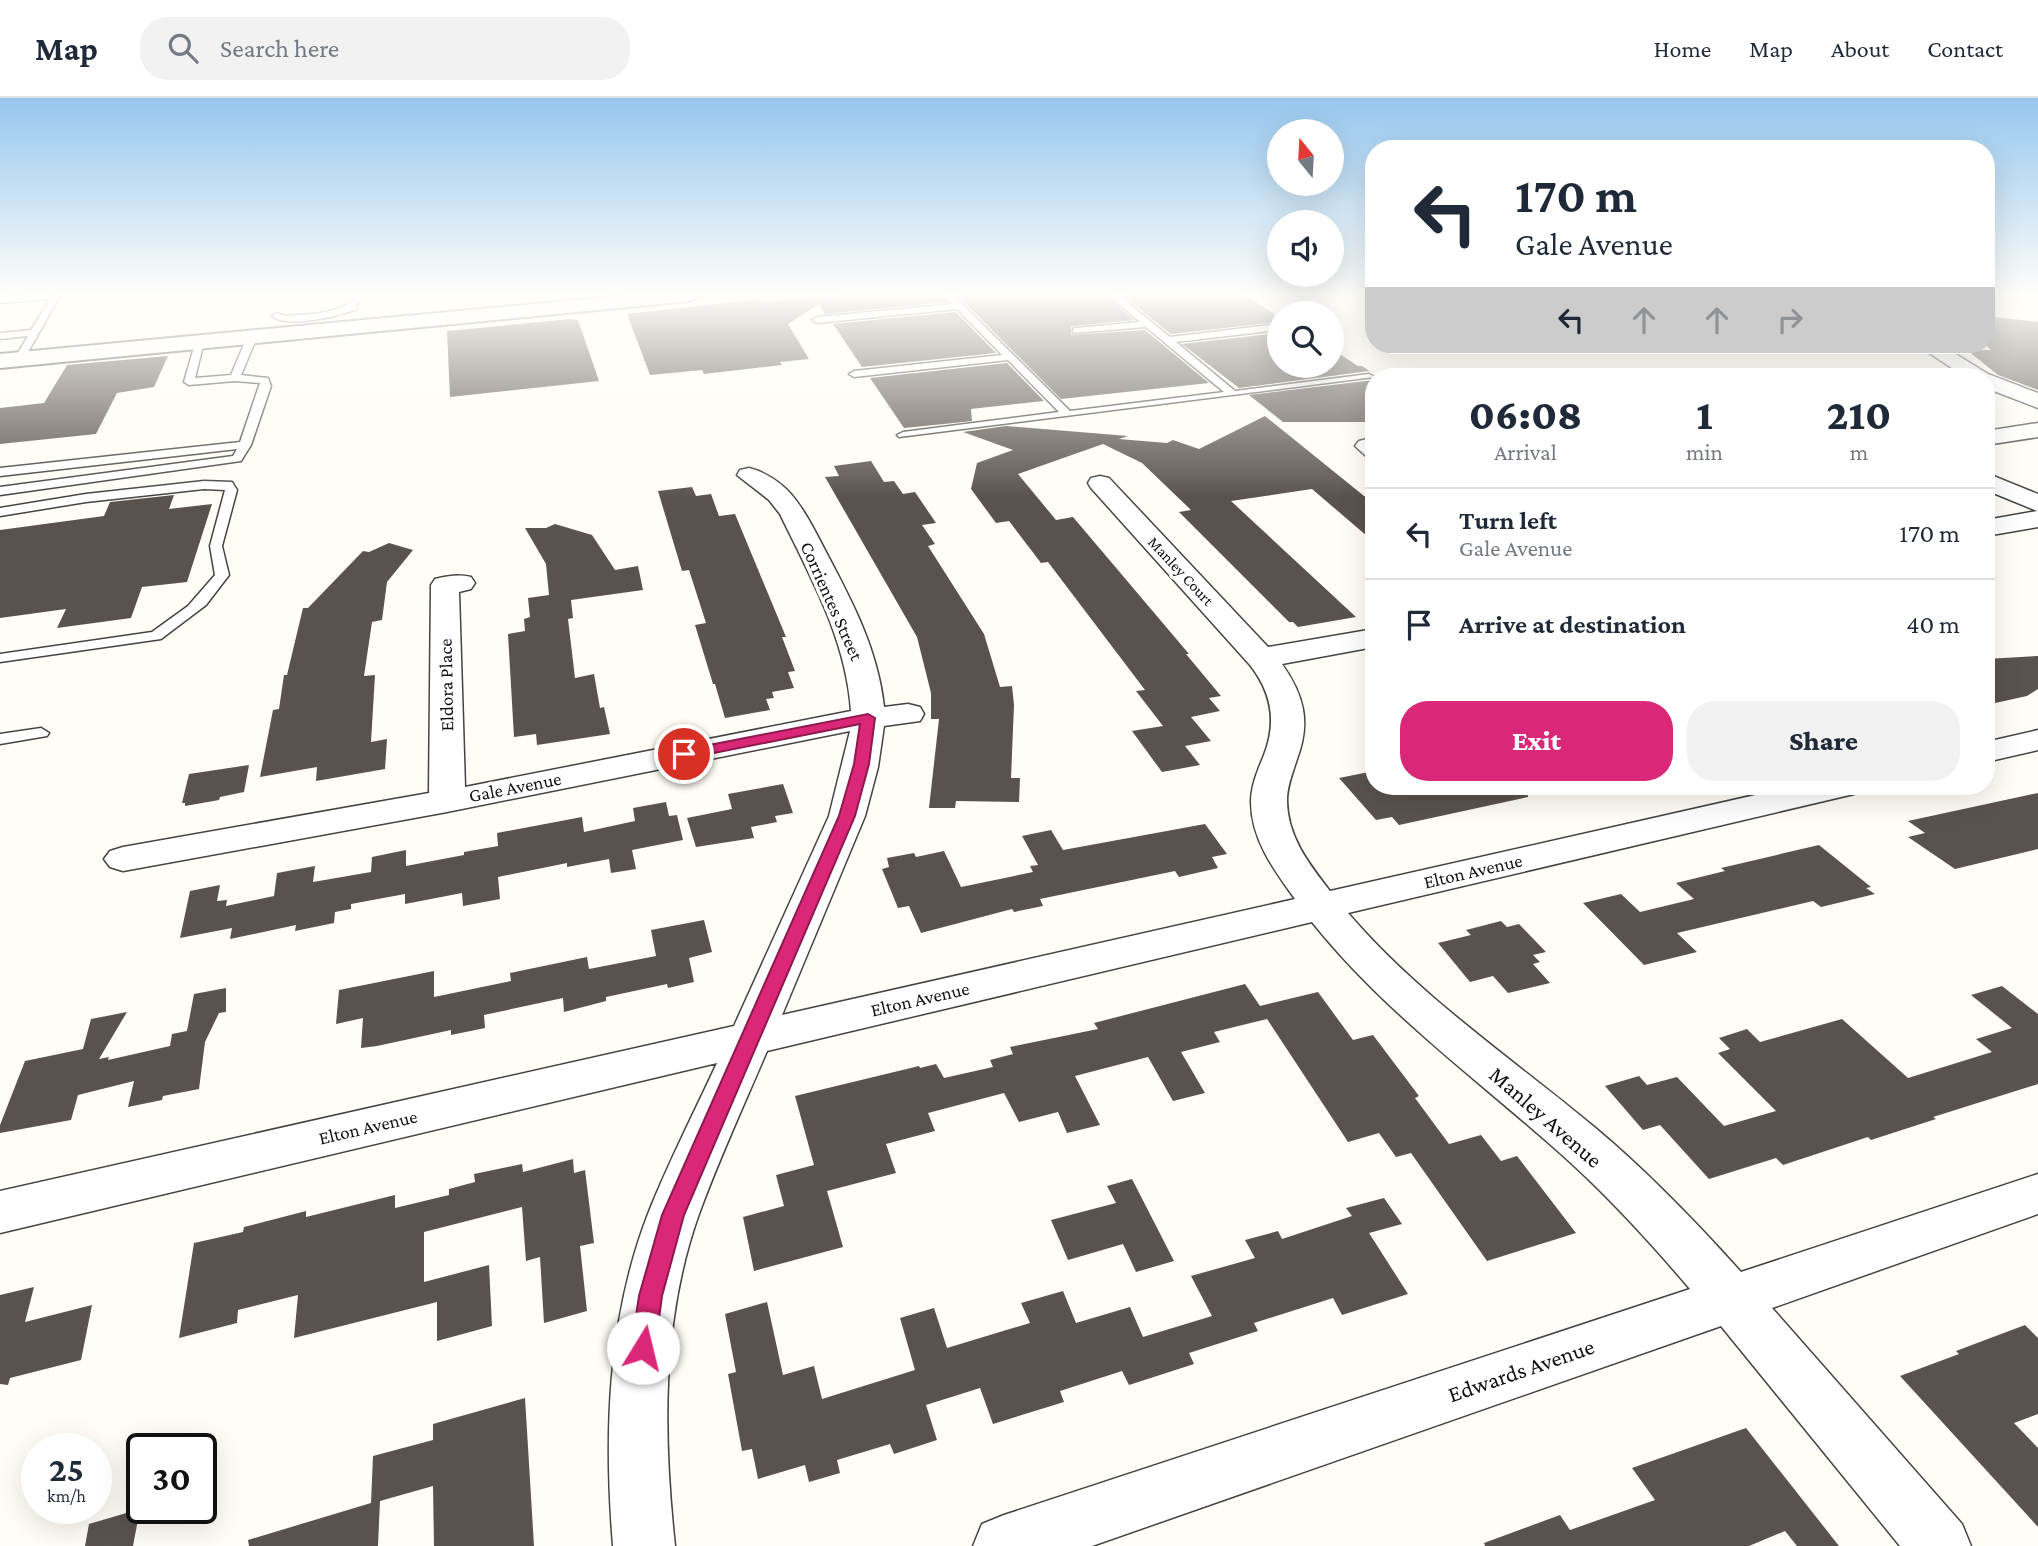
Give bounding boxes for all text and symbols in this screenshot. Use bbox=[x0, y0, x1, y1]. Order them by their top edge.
search box bbox=[140, 17, 630, 80]
icon: search bbox=[164, 29, 202, 67]
text: Map bbox=[35, 30, 98, 67]
text: Search here bbox=[220, 34, 339, 63]
text: Home bbox=[1654, 35, 1711, 62]
text: Map bbox=[1749, 35, 1793, 62]
text: About bbox=[1831, 35, 1889, 62]
text: Contact bbox=[1927, 35, 2003, 62]
north arrow bbox=[1267, 119, 1344, 196]
map controls bbox=[1267, 119, 1344, 378]
icon: left bbox=[1400, 168, 1491, 259]
text: 170 m bbox=[1515, 168, 1637, 223]
button: sound bbox=[1267, 210, 1344, 287]
text: Gale Avenue bbox=[1515, 226, 1673, 262]
button: search bbox=[1267, 301, 1344, 378]
icon: left bbox=[1552, 301, 1590, 339]
icon: ahead bbox=[1625, 301, 1663, 339]
icon: ahead bbox=[1698, 301, 1736, 339]
icon: right bbox=[1771, 301, 1809, 339]
text: 06:08 bbox=[1469, 391, 1582, 438]
text: 1 bbox=[1696, 391, 1713, 438]
text: 210 bbox=[1827, 391, 1891, 438]
text: Arrival bbox=[1494, 439, 1557, 465]
text: min bbox=[1686, 439, 1723, 465]
text: m bbox=[1850, 439, 1868, 465]
text: Turn left bbox=[1459, 506, 1557, 535]
icon: left bbox=[1400, 515, 1438, 553]
text: 170 m bbox=[1899, 519, 1960, 548]
street label: Manley Court bbox=[1144, 533, 1218, 610]
text: Gale Avenue bbox=[1459, 535, 1572, 561]
street label: Corrientes Street bbox=[796, 538, 868, 664]
icon: arrive bbox=[1400, 606, 1438, 644]
text: Arrive at destination bbox=[1459, 610, 1686, 639]
text: 40 m bbox=[1906, 610, 1960, 639]
street label: Eldora Place bbox=[435, 638, 457, 732]
button: Exit bbox=[1400, 701, 1673, 781]
button: Share bbox=[1687, 701, 1960, 781]
pin bbox=[654, 724, 714, 784]
icon: arrive bbox=[665, 735, 703, 773]
street label: Gale Avenue bbox=[467, 768, 563, 806]
street label: Elton Avenue bbox=[1422, 849, 1524, 893]
street label: Elton Avenue bbox=[869, 977, 971, 1021]
street label: Manley Avenue bbox=[1484, 1061, 1608, 1173]
street label: Elton Avenue bbox=[317, 1105, 419, 1149]
position arrow bbox=[606, 1311, 680, 1385]
street label: Edwards Avenue bbox=[1444, 1333, 1598, 1407]
speed limit sign: 30 bbox=[126, 1433, 217, 1524]
text: 25 bbox=[49, 1450, 84, 1489]
text: km/h bbox=[47, 1486, 86, 1506]

